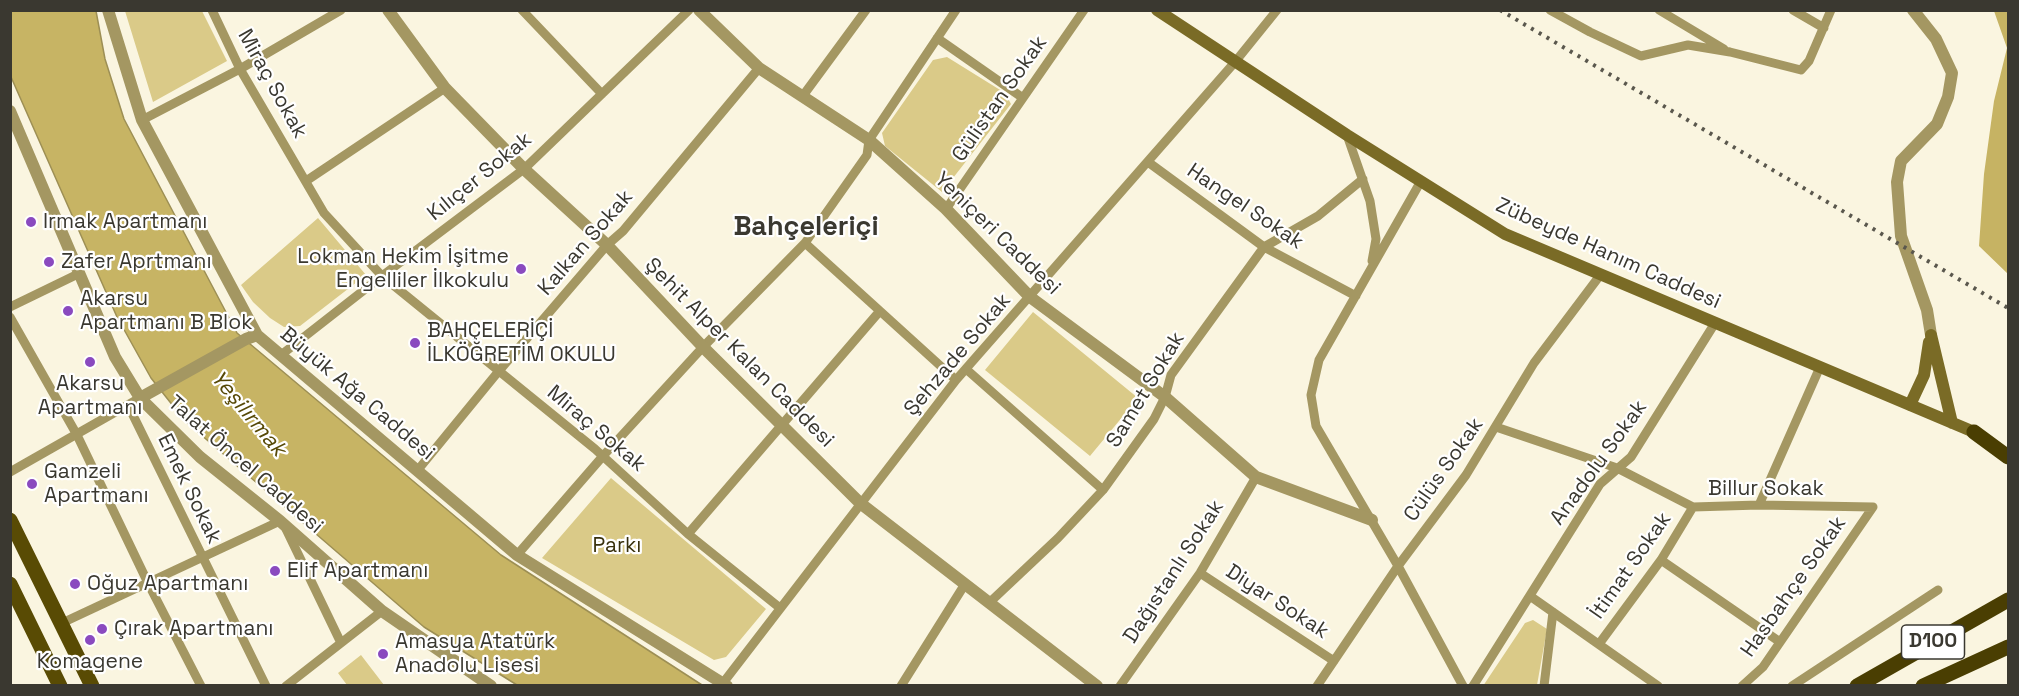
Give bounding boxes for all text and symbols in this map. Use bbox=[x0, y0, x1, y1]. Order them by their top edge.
street label: Miraç Sokak bbox=[232, 25, 312, 143]
street label: Gülistan Sokak bbox=[947, 31, 1053, 167]
street label: Kılıçer Sokak bbox=[423, 127, 537, 227]
street label: Hangel Sokak bbox=[1182, 159, 1308, 255]
street label: Yeniçeri Caddesi bbox=[929, 167, 1065, 301]
street label: Kalkan Sokak bbox=[533, 185, 639, 301]
street label: Zübeyde Hanım Caddesi bbox=[1492, 193, 1724, 315]
place label: Irmak Apartmanı bbox=[43, 209, 207, 235]
district label: Bahçeleriçi bbox=[733, 212, 879, 244]
marker: Irmak Apartmanı bbox=[24, 215, 38, 229]
place label: Lokman Hekim İşitme Engelliler İlkokulu bbox=[297, 244, 509, 294]
place label: Zafer Aprtmanı bbox=[61, 249, 212, 275]
street label: Şehit Alper Kalan Caddesi bbox=[639, 253, 839, 453]
marker: Zafer Aprtmanı bbox=[42, 255, 56, 269]
marker: Lokman Hekim İşitme Engelliler İlkokulu bbox=[514, 262, 528, 276]
place label: Akarsu Apartmanı B Blok bbox=[80, 286, 253, 336]
street label: Şehzade Sokak bbox=[899, 288, 1017, 422]
marker: Akarsu Apartmanı B Blok bbox=[61, 304, 75, 318]
place label: BAHÇELERİÇİ İLKÖĞRETİM OKULU bbox=[427, 318, 616, 368]
street label: Büyük Ağa Caddesi bbox=[274, 322, 440, 466]
street label: Samet Sokak bbox=[1102, 328, 1190, 452]
marker: BAHÇELERİÇİ İLKÖĞRETİM OKULU bbox=[408, 336, 422, 350]
marker: Akarsu Apartmanı bbox=[83, 355, 97, 369]
water label: Yeşilırmak bbox=[204, 366, 292, 462]
place label: Akarsu Apartmanı bbox=[38, 371, 142, 421]
street label: Miraç Sokak bbox=[542, 380, 650, 478]
street label: Talat Öncel Caddesi bbox=[162, 391, 328, 539]
street label: Anadolu Sokak bbox=[1545, 396, 1653, 530]
street label: Cülüs Sokak bbox=[1399, 413, 1489, 527]
street label: Emek Sokak bbox=[152, 430, 226, 548]
place label: Gamzeli Apartmanı bbox=[44, 459, 149, 509]
street label: Billur Sokak bbox=[1708, 476, 1824, 502]
marker: Gamzeli Apartmanı bbox=[25, 477, 39, 491]
street label: Dağıstanlı Sokak bbox=[1118, 496, 1230, 648]
street label: İtimat Sokak bbox=[1585, 508, 1677, 624]
street label: Hasbahçe Sokak bbox=[1736, 512, 1852, 662]
park label: Parkı bbox=[593, 533, 641, 559]
place label: Elif Apartmanı bbox=[287, 558, 428, 584]
street label: Diyar Sokak bbox=[1221, 559, 1333, 645]
marker: Elif Apartmanı bbox=[268, 564, 282, 578]
place label: Oğuz Apartmanı bbox=[87, 571, 248, 597]
marker: Oğuz Apartmanı bbox=[68, 577, 82, 591]
place label: Çırak Apartmanı bbox=[114, 616, 274, 642]
marker: Çırak Apartmanı bbox=[95, 622, 109, 636]
road number: D100 bbox=[1902, 625, 1964, 659]
place label: Amasya Atatürk Anadolu Lisesi bbox=[395, 629, 555, 679]
marker: Komagene bbox=[83, 633, 97, 647]
marker: Amasya Atatürk Anadolu Lisesi bbox=[376, 647, 390, 661]
place label: Komagene bbox=[37, 649, 143, 675]

